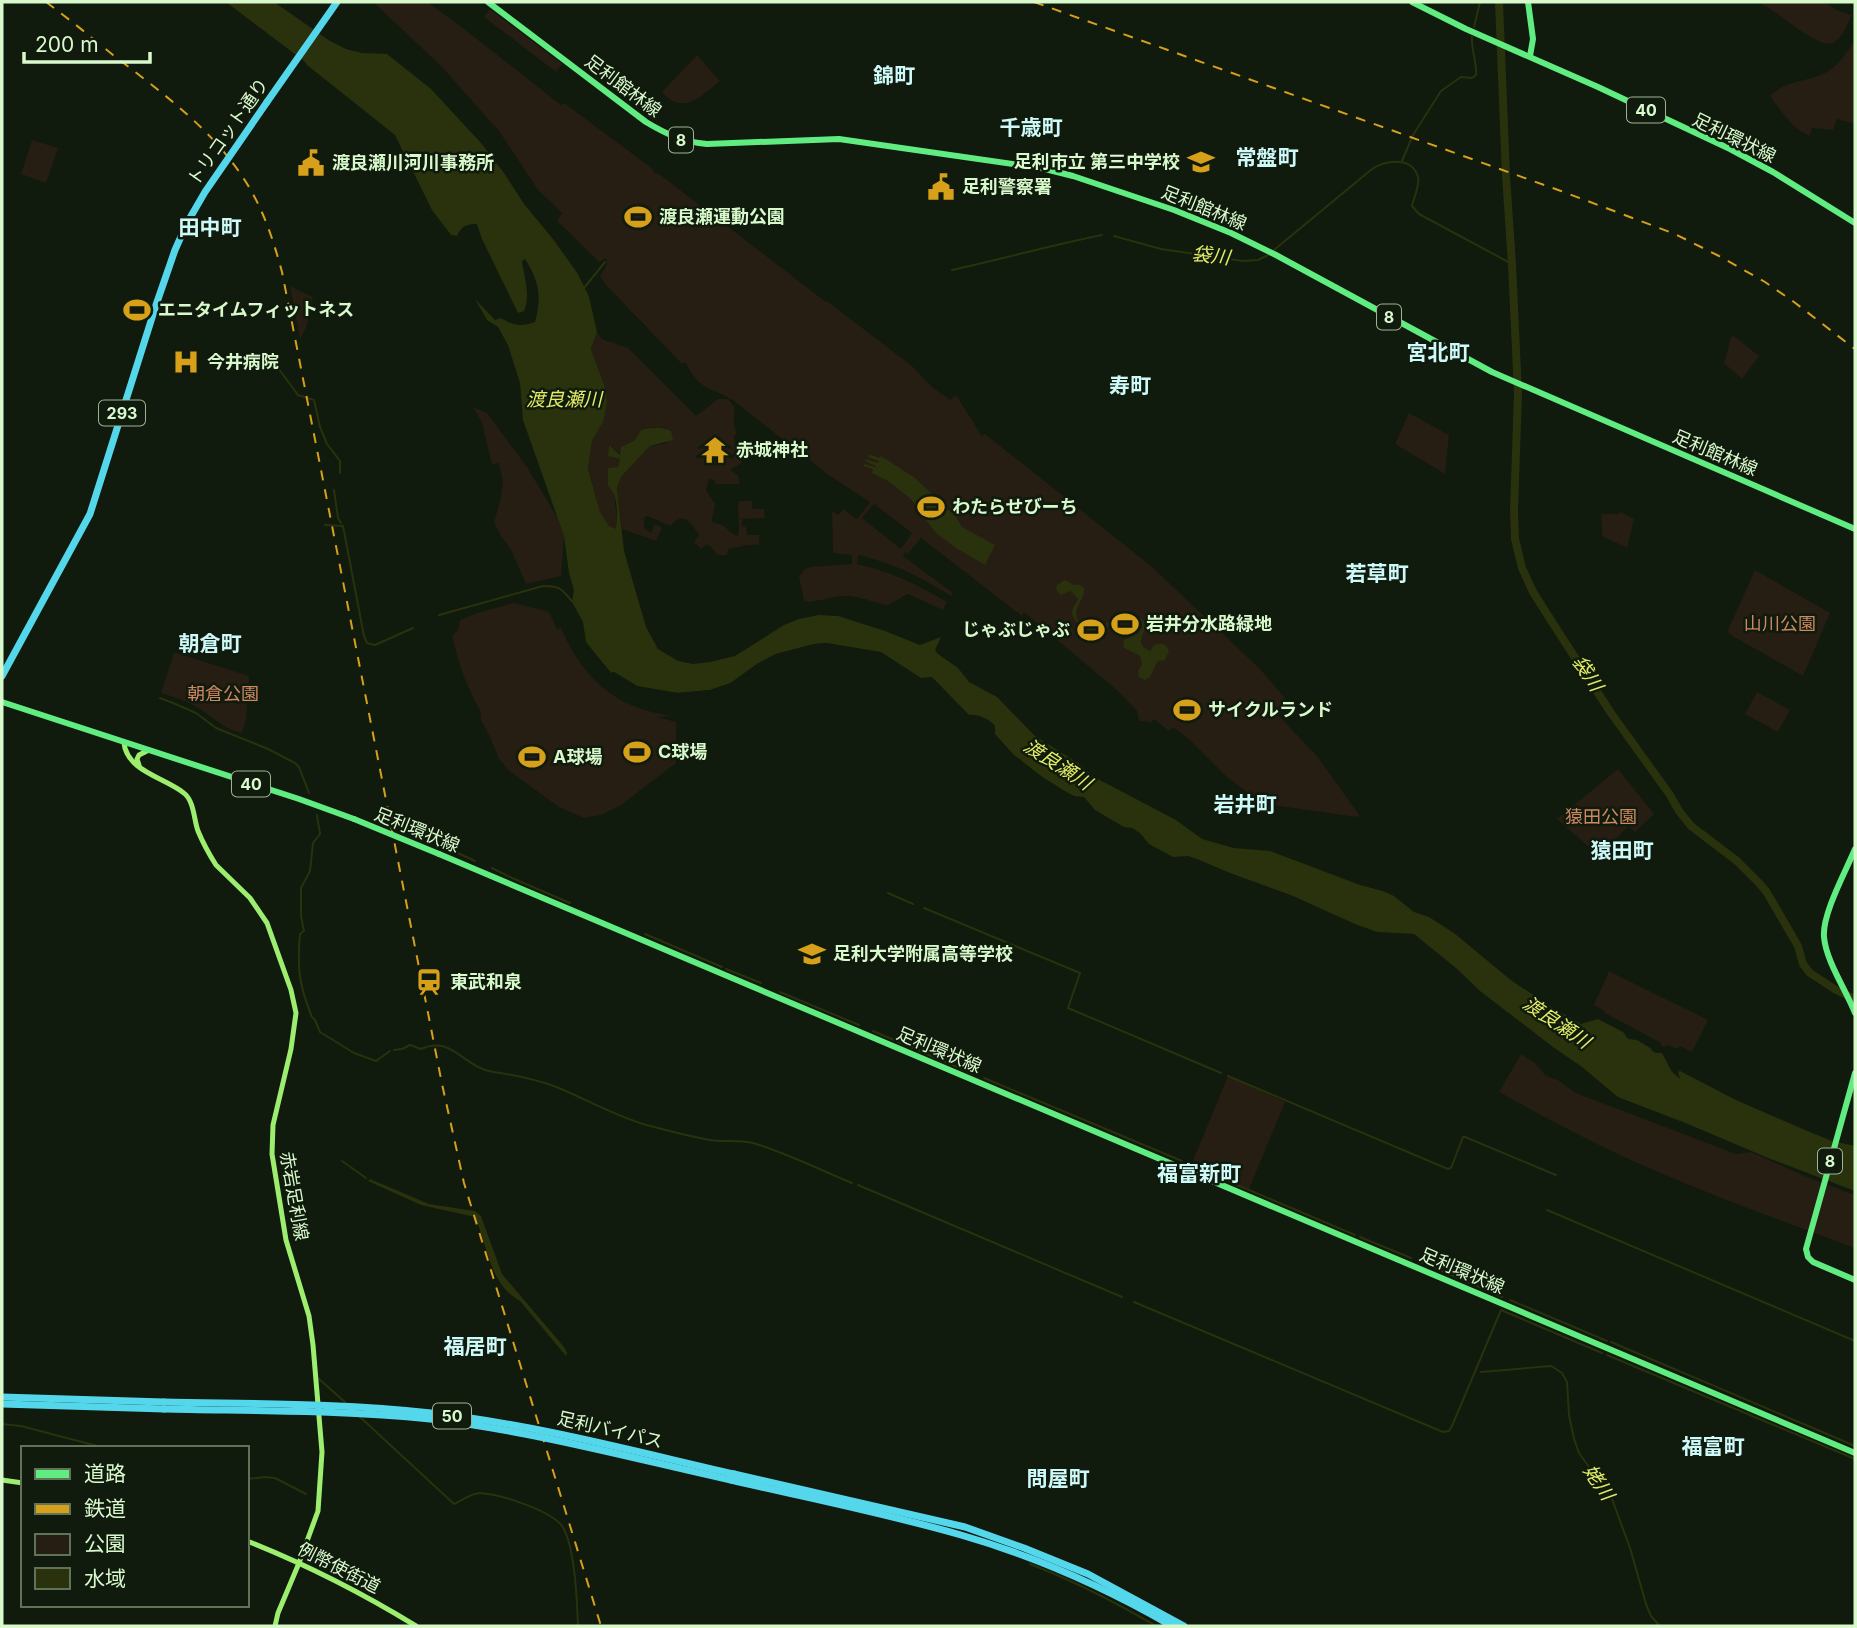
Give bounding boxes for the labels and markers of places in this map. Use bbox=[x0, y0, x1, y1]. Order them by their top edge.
school or university icon: 足利市立 第三中学校 bbox=[1186, 147, 1216, 177]
public building icon: 渡良瀬川河川事務所 bbox=[296, 148, 326, 178]
place label: 足利市立 第三中学校 bbox=[1014, 151, 1180, 172]
place label: 渡良瀬川河川事務所 bbox=[332, 152, 494, 173]
public building icon: 足利警察署 bbox=[926, 172, 956, 202]
place label: 足利警察署 bbox=[962, 176, 1052, 197]
sports icon: 渡良瀬運動公園 bbox=[623, 202, 653, 232]
place label: 渡良瀬運動公園 bbox=[659, 206, 785, 227]
sports icon: エニタイムフィットネス bbox=[122, 295, 152, 325]
place label: エニタイムフィットネス bbox=[158, 299, 354, 320]
hospital icon: 今井病院 bbox=[171, 347, 201, 377]
place label: 今井病院 bbox=[207, 351, 279, 372]
temple icon: 赤城神社 bbox=[700, 435, 730, 465]
place label: 赤城神社 bbox=[736, 439, 808, 460]
sports icon: わたらせびーち bbox=[916, 492, 946, 522]
place label: わたらせびーち bbox=[952, 496, 1078, 517]
sports icon: 岩井分水路緑地 bbox=[1110, 609, 1140, 639]
place label: 岩井分水路緑地 bbox=[1146, 613, 1272, 634]
sports icon: じゃぶじゃぶ bbox=[1076, 615, 1106, 645]
place label: じゃぶじゃぶ bbox=[962, 619, 1070, 640]
sports icon: サイクルランド bbox=[1172, 695, 1202, 725]
place label: サイクルランド bbox=[1208, 699, 1333, 720]
sports icon: C球場 bbox=[622, 737, 652, 767]
place label: C球場 bbox=[658, 741, 707, 762]
sports icon: A球場 bbox=[517, 742, 547, 772]
place label: A球場 bbox=[553, 746, 602, 767]
school or university icon: 足利大学附属高等学校 bbox=[797, 939, 827, 969]
place label: 足利大学附属高等学校 bbox=[833, 943, 1013, 964]
station icon: 東武和泉 bbox=[414, 967, 444, 997]
place label: 東武和泉 bbox=[450, 971, 522, 992]

